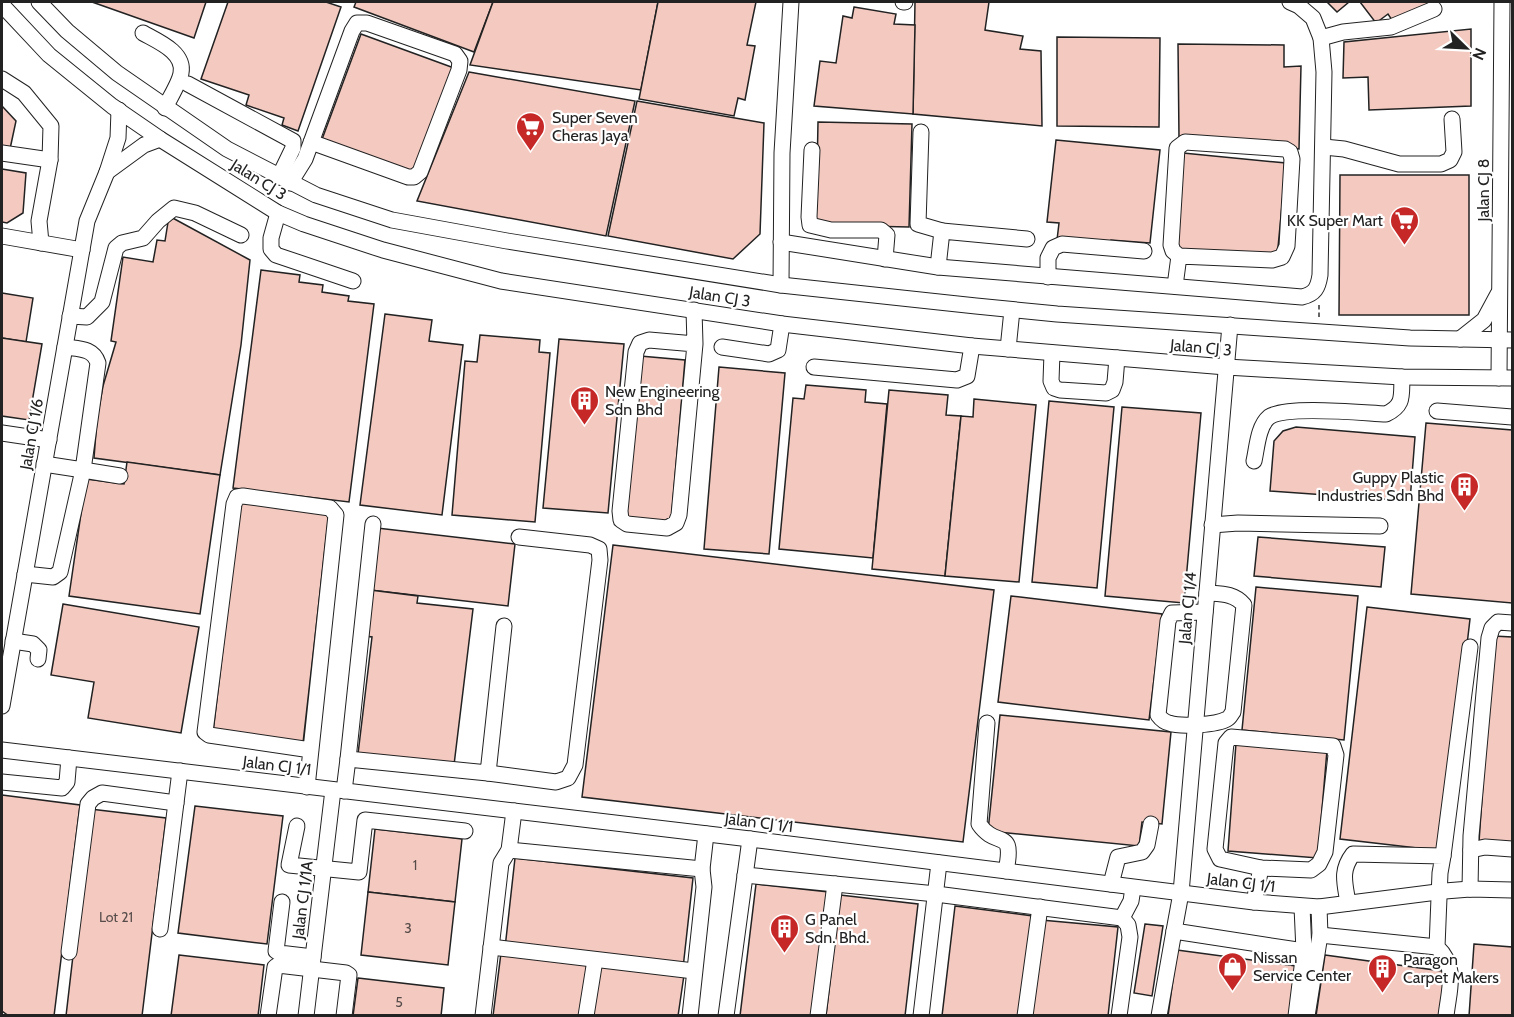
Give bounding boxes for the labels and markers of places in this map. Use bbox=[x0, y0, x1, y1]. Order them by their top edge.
place label: Super Seven Cheras Jaya bbox=[552, 108, 638, 145]
supermarket icon: Super Seven Cheras Jaya bbox=[515, 110, 547, 152]
supermarket icon: KK Super Mart bbox=[1388, 204, 1420, 246]
place label: KK Super Mart bbox=[1287, 211, 1384, 230]
place label: New Engineering Sdn Bhd bbox=[605, 382, 720, 419]
building icon: New Engineering Sdn Bhd bbox=[568, 384, 600, 426]
place label: Guppy Plastic Industries Sdn Bhd bbox=[1317, 468, 1444, 505]
building icon: Guppy Plastic Industries Sdn Bhd bbox=[1449, 470, 1481, 512]
place label: G Panel Sdn. Bhd. bbox=[805, 910, 869, 947]
building icon: G Panel Sdn. Bhd. bbox=[768, 912, 800, 954]
place label: Nissan Service Center bbox=[1253, 948, 1352, 985]
shop icon: Nissan Service Center bbox=[1216, 950, 1248, 992]
place label: Paragon Carpet Makers bbox=[1403, 950, 1499, 987]
building icon: Paragon Carpet Makers bbox=[1366, 952, 1398, 994]

